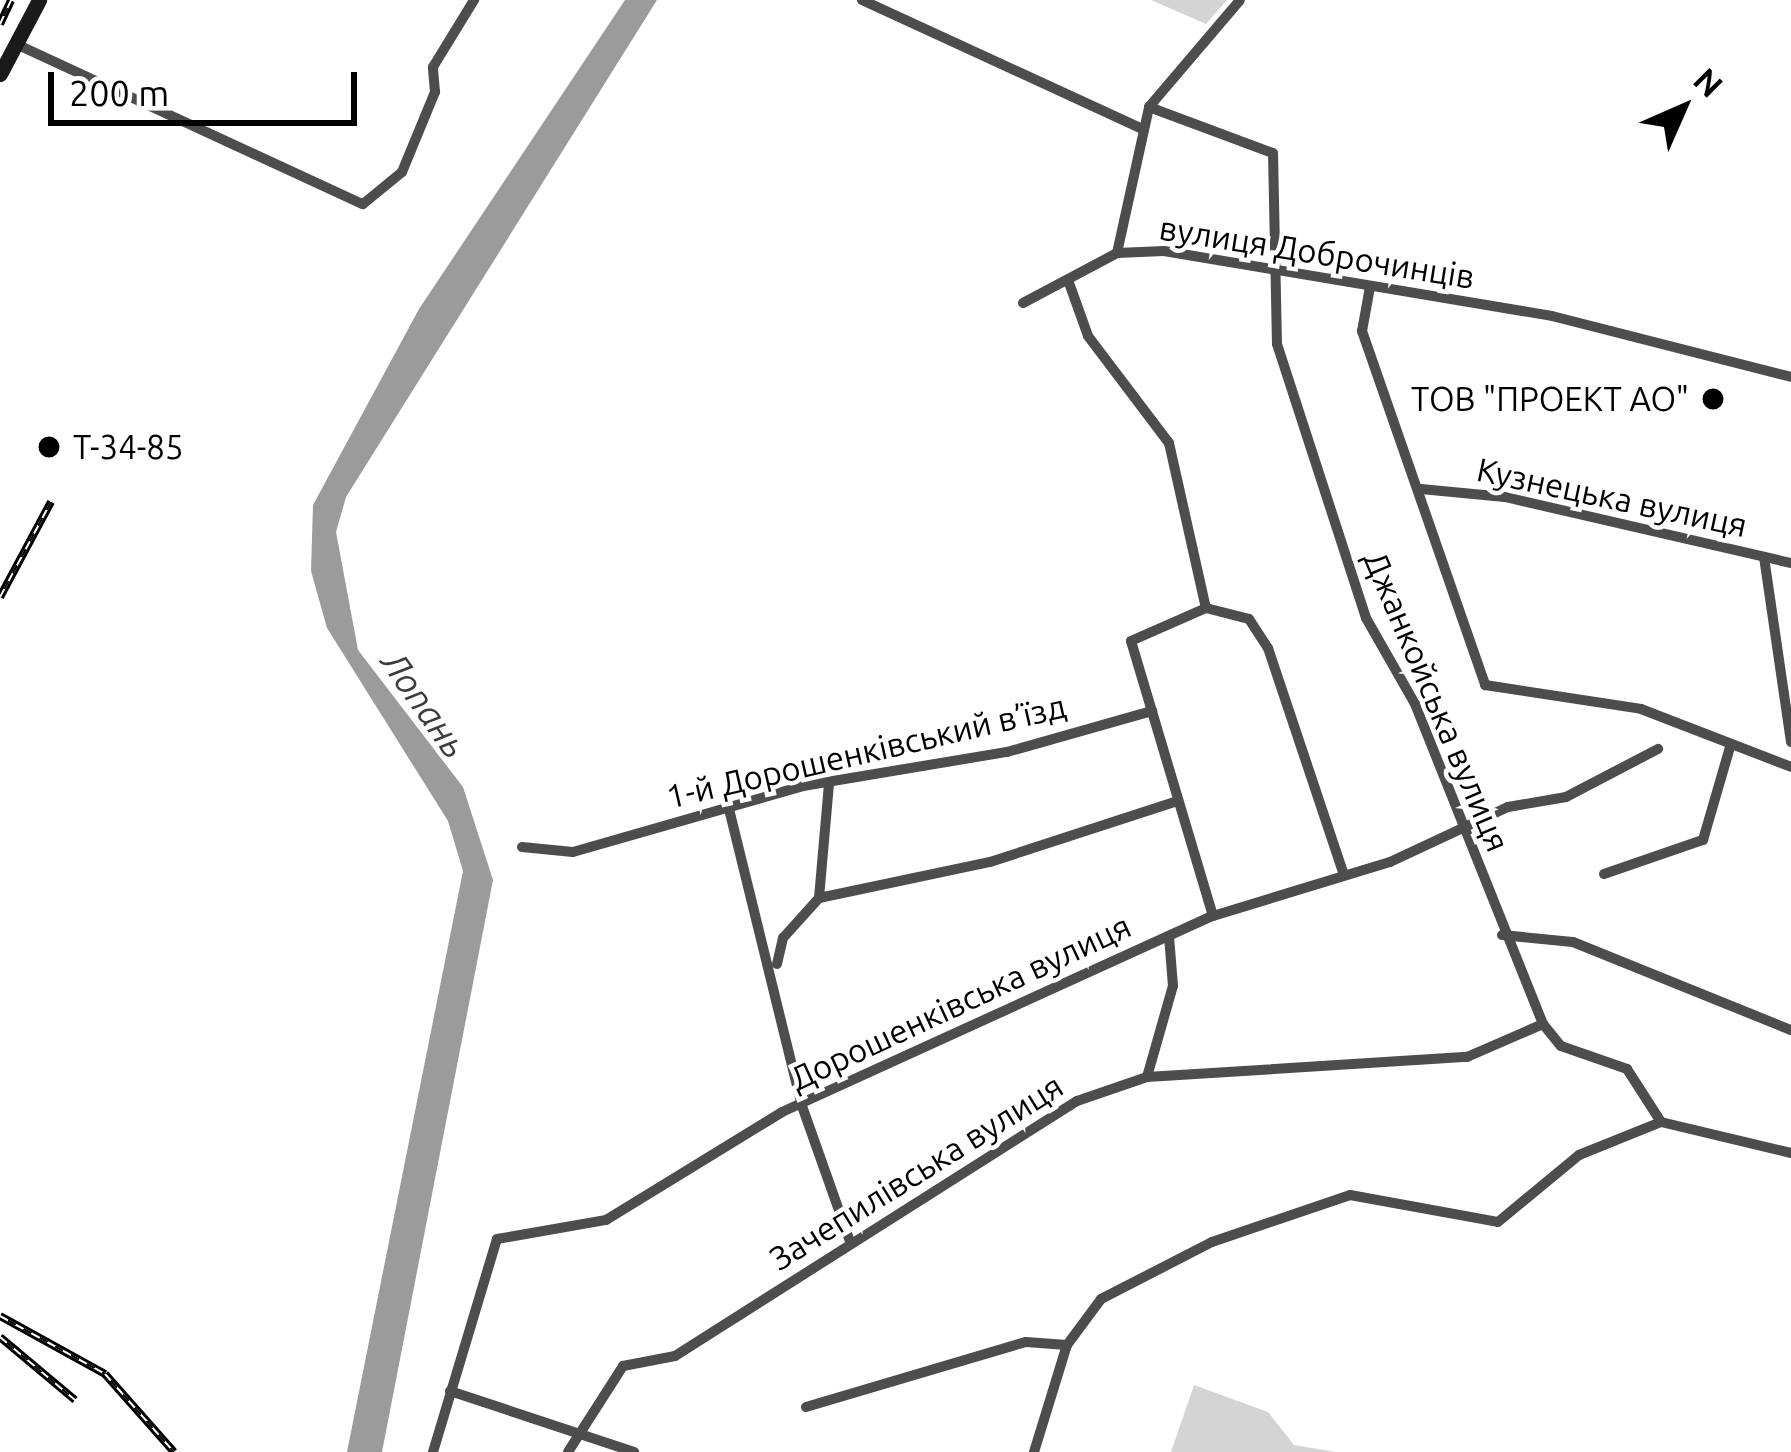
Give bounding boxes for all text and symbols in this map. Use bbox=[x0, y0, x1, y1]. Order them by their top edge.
scale bar bbox=[54, 48, 363, 122]
north arrow bbox=[1623, 48, 1743, 168]
text: N bbox=[1687, 60, 1731, 104]
text: 200 m bbox=[69, 72, 169, 113]
street label: вулиця Доброчинців bbox=[1157, 208, 1477, 296]
place label: ТОВ "ПРОЕКТ АО" bbox=[1411, 379, 1689, 419]
marker: ТОВ "ПРОЕКТ АО" bbox=[1700, 386, 1726, 412]
place label: Т-34-85 bbox=[73, 427, 184, 467]
marker: Т-34-85 bbox=[36, 434, 62, 460]
street label: Кузнецька вулиця bbox=[1473, 449, 1751, 545]
street label: Джанкойська вулиця bbox=[1356, 545, 1518, 857]
water label: Лопань bbox=[373, 642, 477, 766]
street label: 1-й Дорошенківський в’їзд bbox=[662, 686, 1070, 816]
street label: Дорошенківська вулиця bbox=[783, 906, 1137, 1098]
street label: Зачепилівська вулиця bbox=[762, 1066, 1070, 1278]

